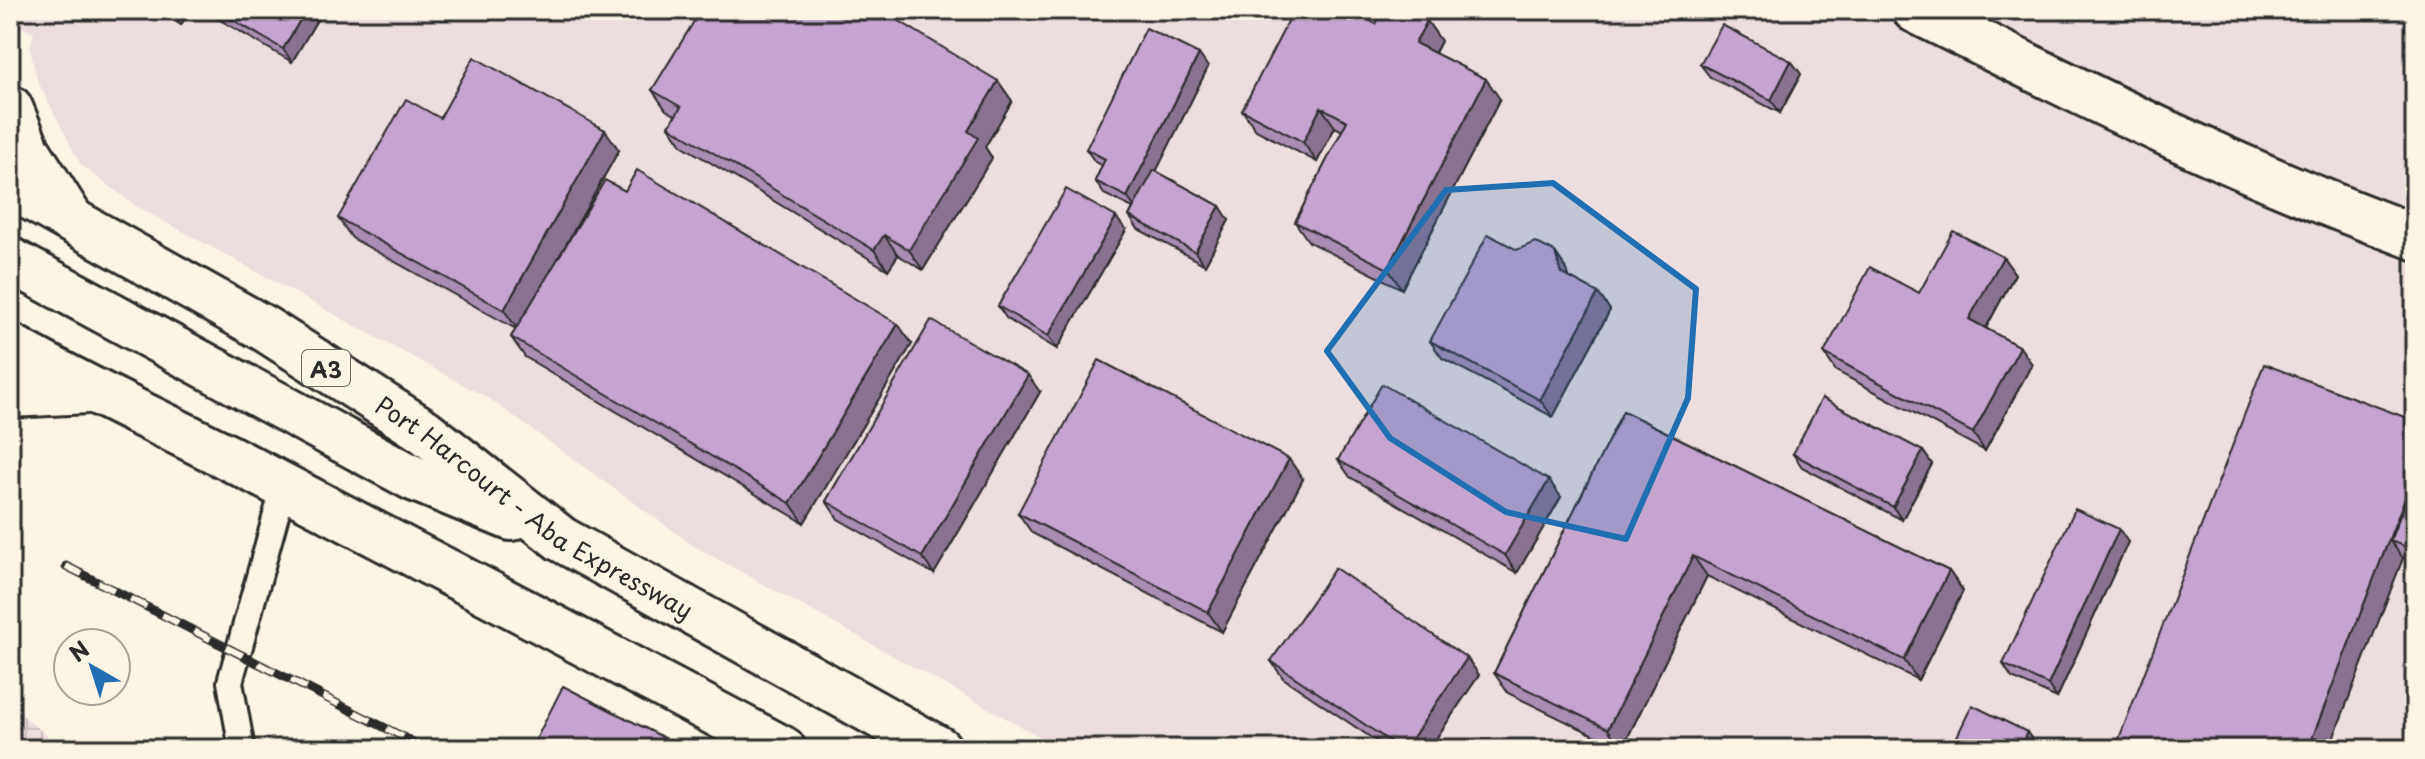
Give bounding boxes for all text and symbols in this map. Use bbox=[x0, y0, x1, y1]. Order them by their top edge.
road number: A3 bbox=[302, 350, 350, 386]
street label: Port Harcourt - Aba Expressway bbox=[369, 387, 700, 627]
north arrow bbox=[52, 627, 132, 707]
text: N bbox=[61, 632, 96, 669]

